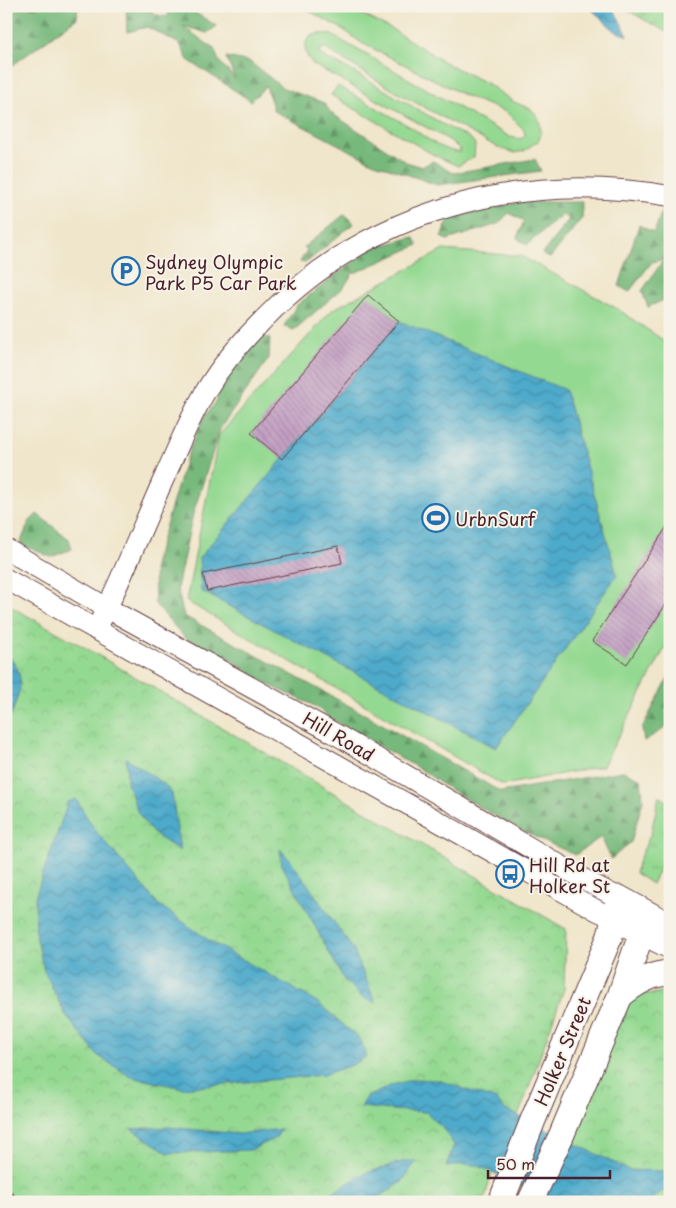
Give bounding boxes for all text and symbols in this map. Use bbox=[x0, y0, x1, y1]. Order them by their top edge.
place label: Sydney Olympic Park P5 Car Park bbox=[145, 248, 297, 296]
parking icon: Sydney Olympic Park P5 Car Park bbox=[111, 256, 141, 286]
sports icon: UrbnSurf bbox=[421, 503, 451, 533]
place label: UrbnSurf bbox=[455, 505, 537, 532]
street label: Hill Road bbox=[298, 705, 380, 767]
place label: Hill Rd at Holker St bbox=[529, 851, 610, 899]
bus stop icon: Hill Rd at Holker St bbox=[495, 859, 525, 889]
street label: Holker Street bbox=[527, 992, 597, 1110]
scale bar bbox=[488, 1148, 611, 1180]
text: 50 m bbox=[496, 1152, 535, 1175]

